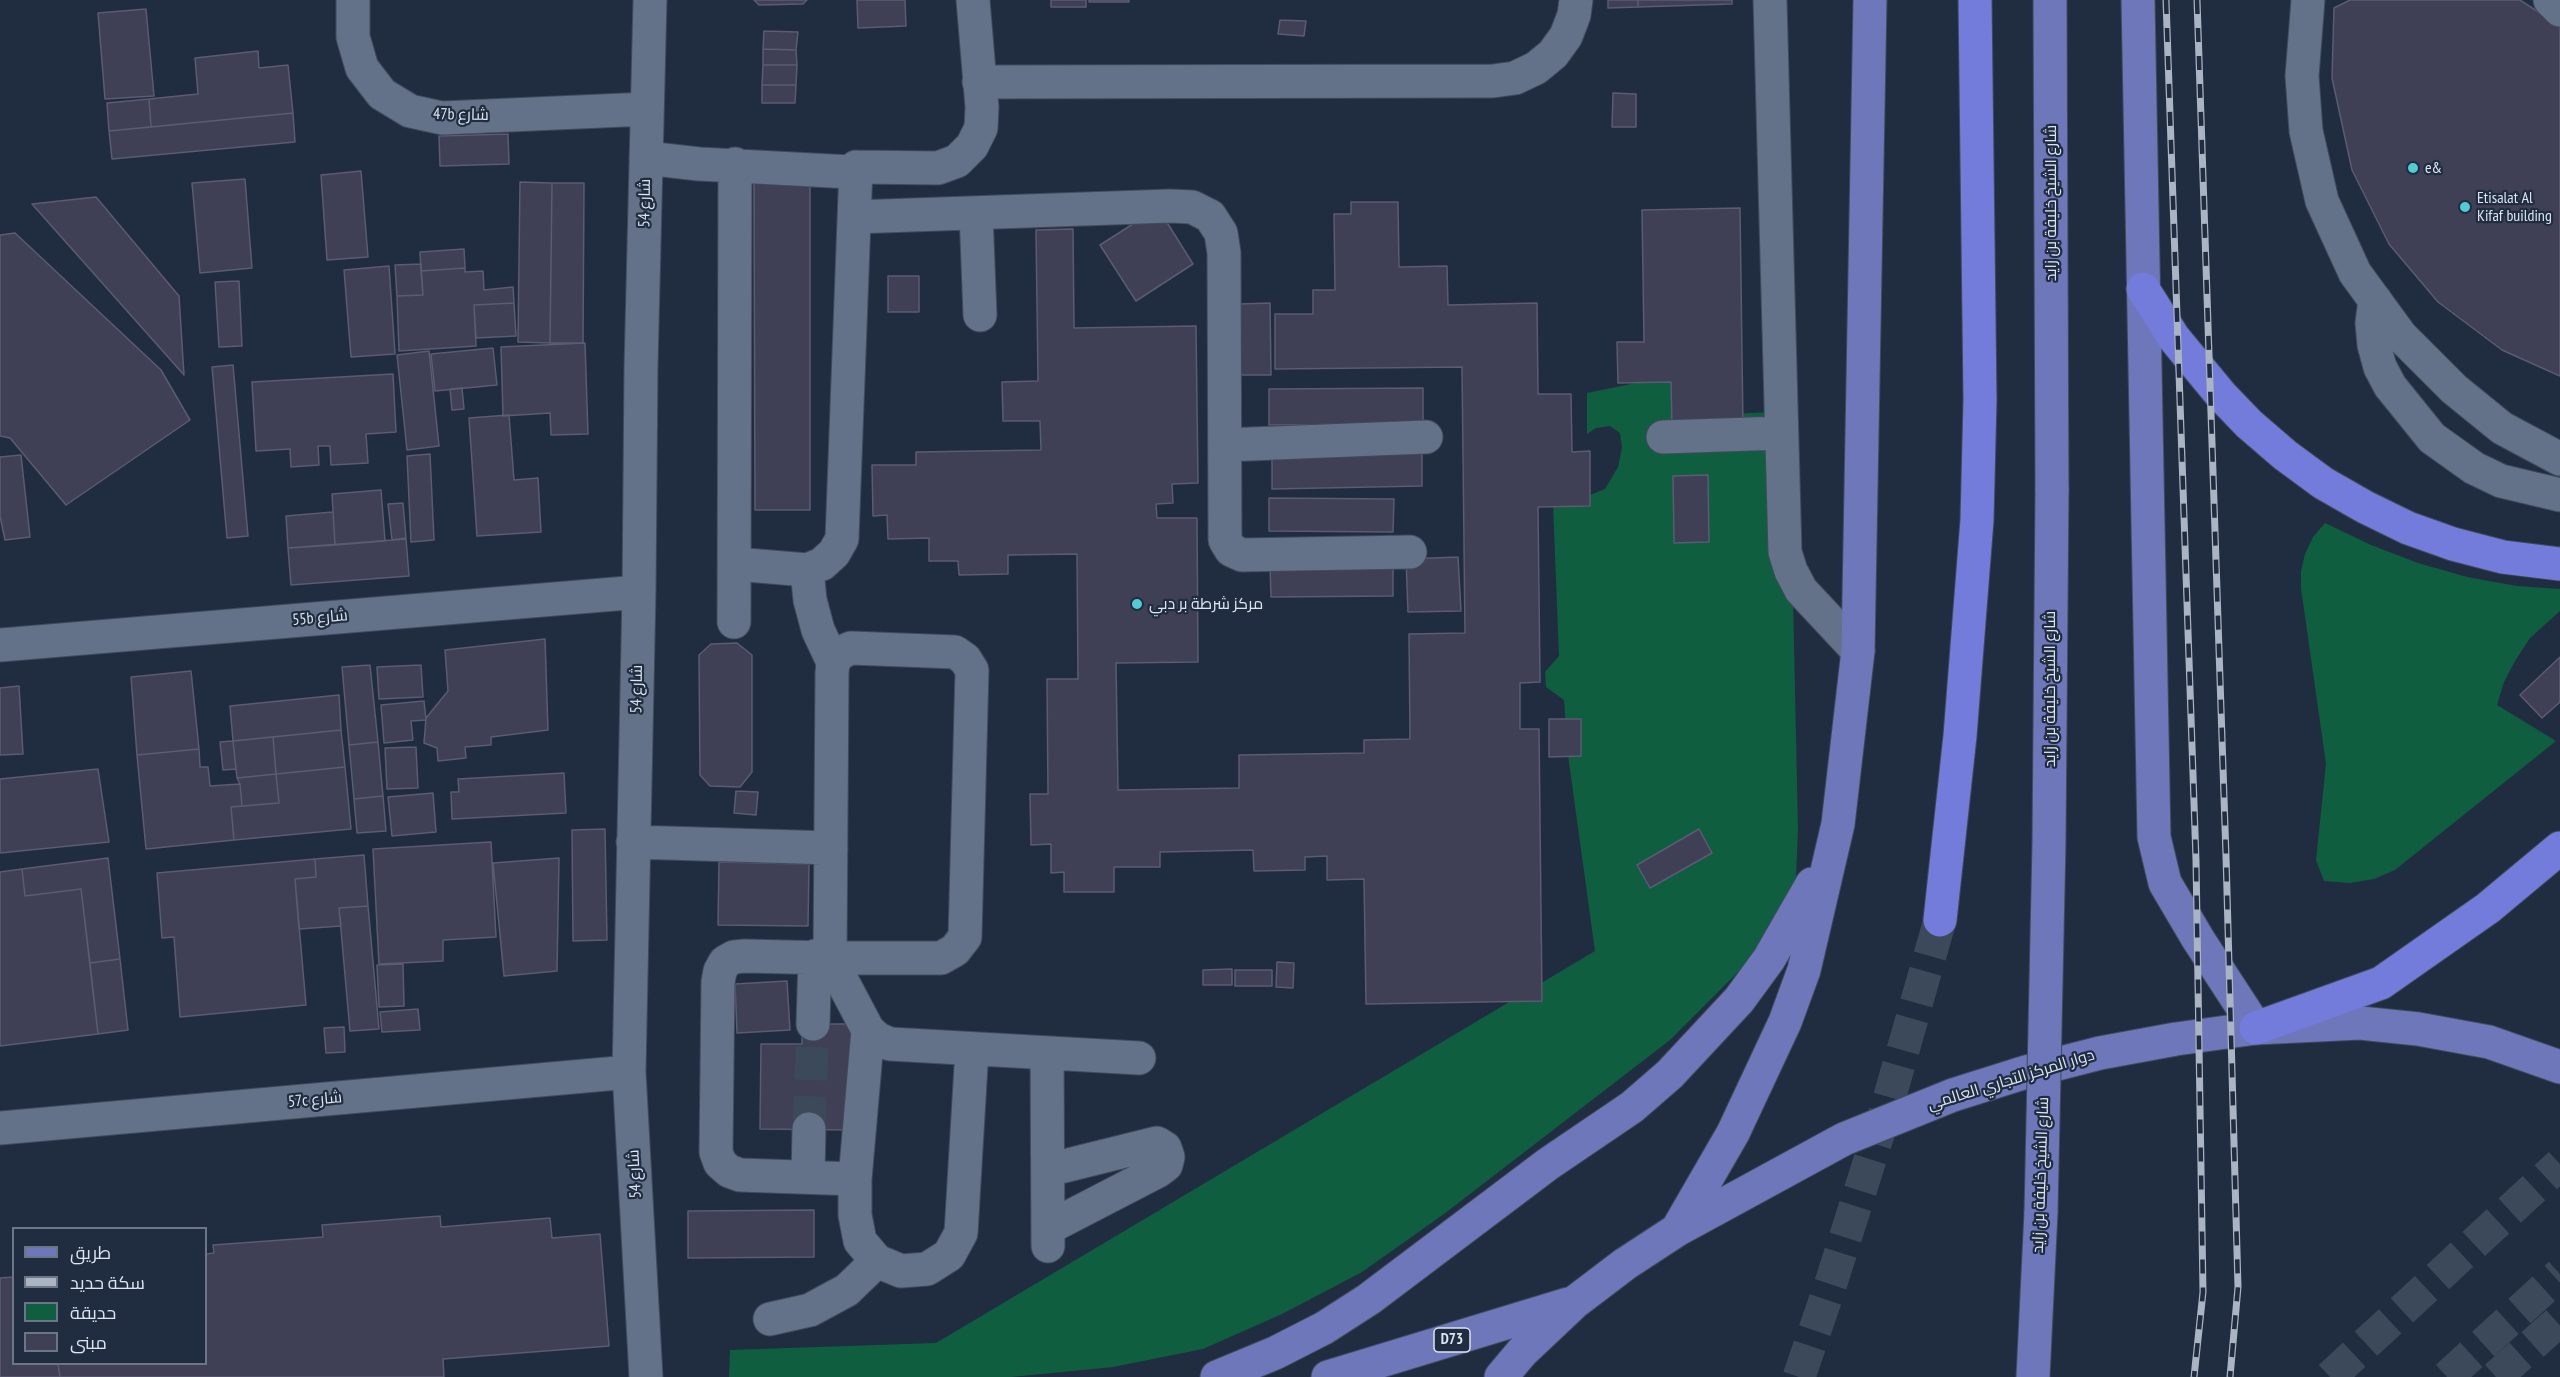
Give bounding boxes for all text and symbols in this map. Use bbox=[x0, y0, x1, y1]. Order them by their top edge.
street label: 47b شارع bbox=[433, 105, 489, 125]
street label: شارع الشيخ خليفة بن زايد bbox=[2041, 125, 2061, 281]
place label: e& bbox=[2425, 158, 2442, 178]
marker: e& bbox=[2406, 161, 2420, 175]
street label: شارع 54 bbox=[635, 178, 655, 228]
place label: Etisalat Al Kifaf building bbox=[2477, 188, 2552, 226]
marker: Etisalat Al Kifaf building bbox=[2458, 200, 2472, 214]
place label: مركز شرطة بر دبي bbox=[1149, 594, 1263, 614]
marker: مركز شرطة بر دبي bbox=[1130, 597, 1144, 611]
street label: 55b شارع bbox=[291, 606, 349, 630]
street label: شارع الشيخ خليفة بن زايد bbox=[2040, 611, 2060, 767]
street label: شارع 54 bbox=[627, 664, 647, 714]
street label: دوار المركز التجاري العالمي bbox=[1925, 1045, 2097, 1115]
street label: 57c شارع bbox=[287, 1088, 343, 1112]
street label: شارع الشيخ خليفة بن زايد bbox=[2029, 1096, 2053, 1254]
street label: شارع 54 bbox=[624, 1149, 646, 1199]
legend bbox=[12, 1227, 207, 1365]
text: طريق bbox=[70, 1241, 111, 1264]
text: سكة حديد bbox=[70, 1271, 145, 1294]
text: حديقة bbox=[70, 1301, 116, 1324]
road number: D73 bbox=[1434, 1328, 1470, 1352]
text: مبنى bbox=[70, 1331, 107, 1354]

